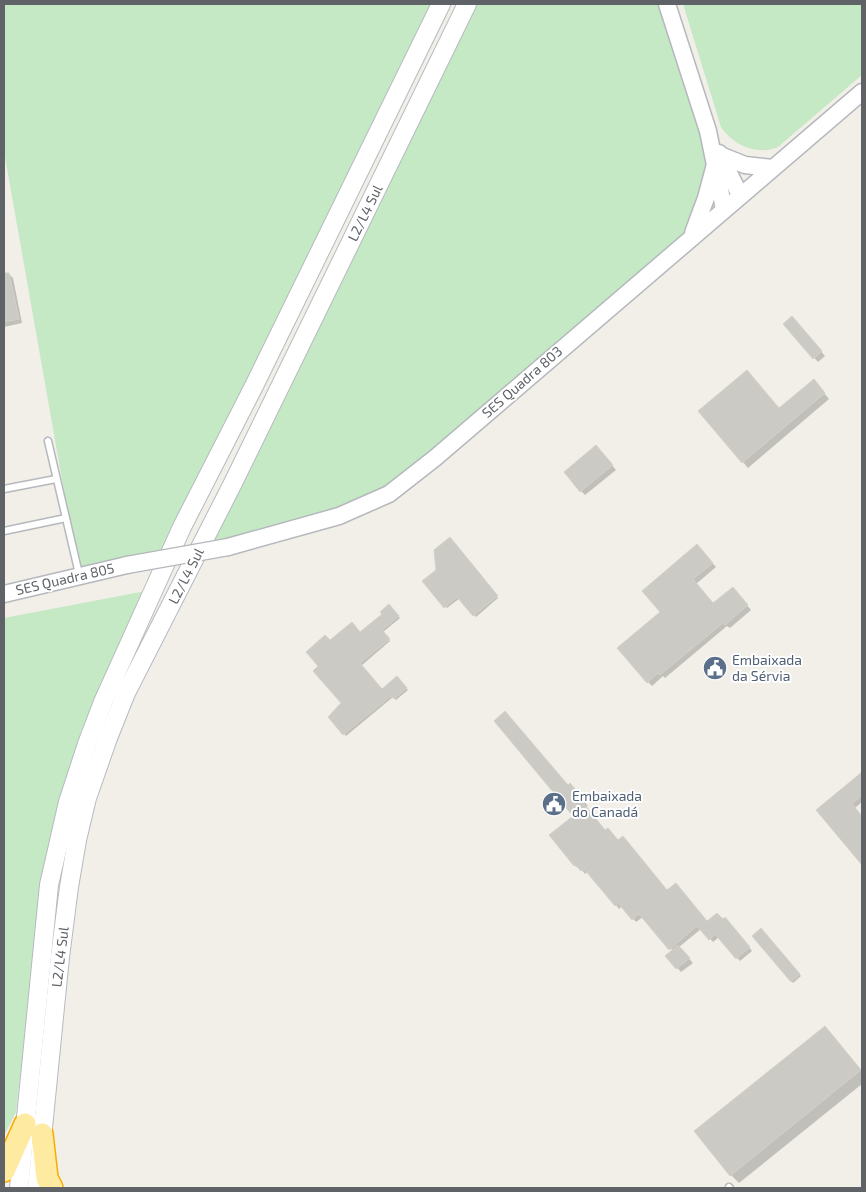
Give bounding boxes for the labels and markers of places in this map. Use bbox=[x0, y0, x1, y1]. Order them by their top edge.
place label: Embaixada da Sérvia bbox=[732, 651, 802, 684]
public building icon: Embaixada da Sérvia bbox=[702, 655, 728, 681]
place label: Embaixada do Canadá bbox=[572, 787, 642, 820]
public building icon: Embaixada do Canadá bbox=[541, 791, 567, 817]

